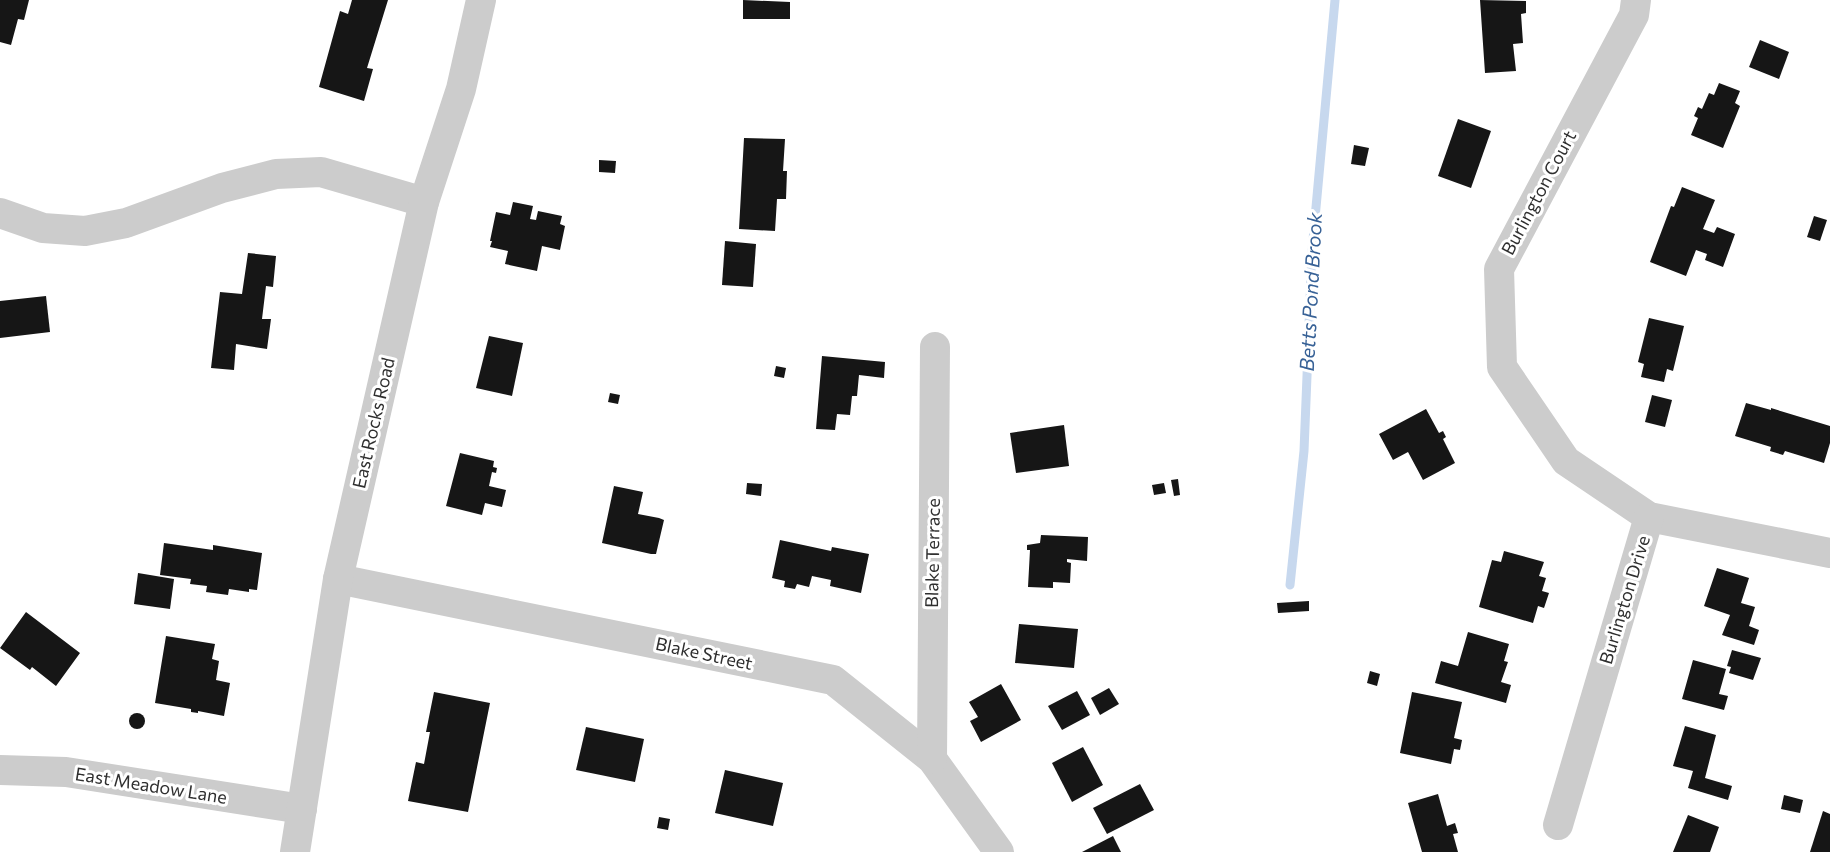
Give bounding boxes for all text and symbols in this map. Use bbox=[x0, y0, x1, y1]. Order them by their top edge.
street label: Burlington Court bbox=[1496, 127, 1580, 258]
water label: Betts Pond Brook bbox=[1294, 211, 1326, 372]
street label: East Rocks Road bbox=[347, 355, 399, 490]
street label: Blake Terrace bbox=[920, 498, 944, 608]
street label: Burlington Drive bbox=[1594, 533, 1654, 667]
street label: Blake Street bbox=[654, 632, 755, 674]
street label: East Meadow Lane bbox=[74, 762, 229, 808]

